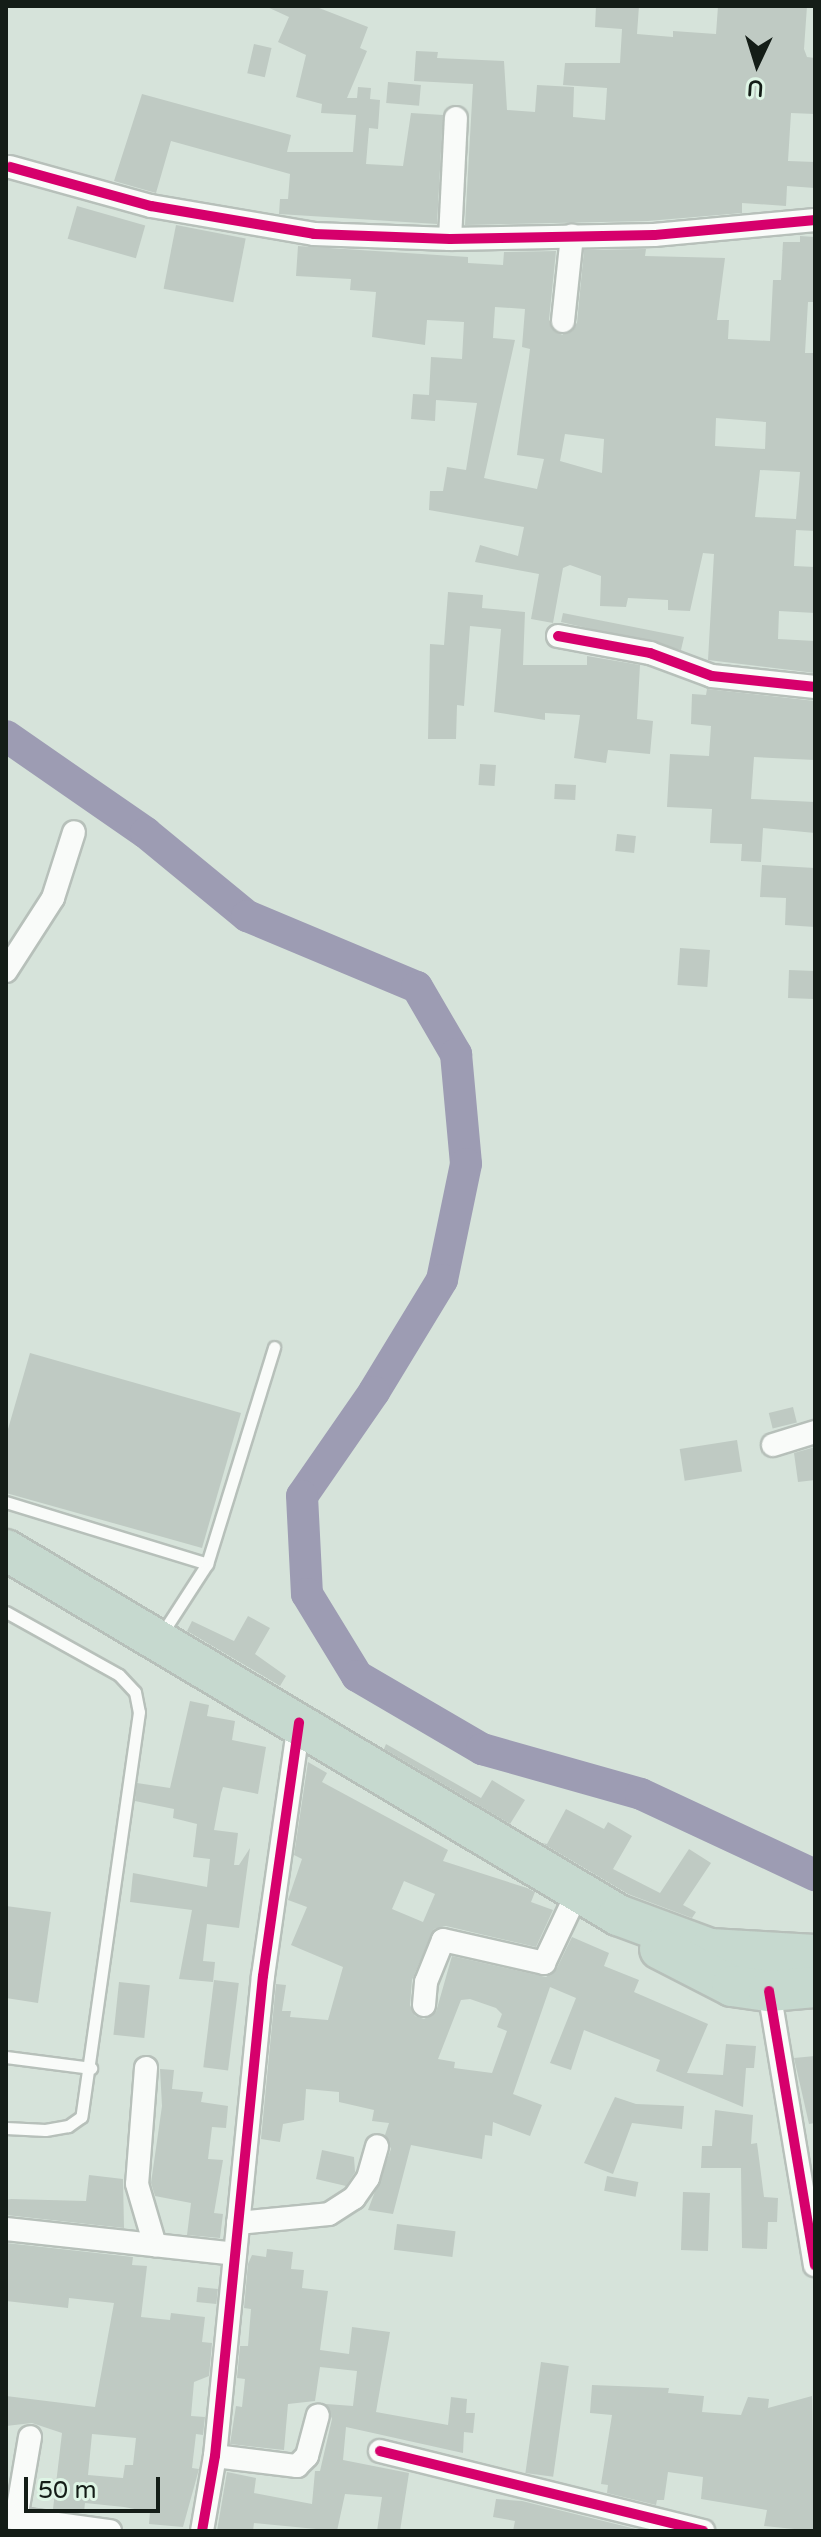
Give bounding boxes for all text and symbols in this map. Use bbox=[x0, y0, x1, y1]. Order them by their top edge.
north arrow bbox=[717, 24, 797, 104]
text: U bbox=[746, 74, 765, 101]
scale bar bbox=[28, 2461, 164, 2511]
text: 50 m bbox=[38, 2476, 96, 2505]

